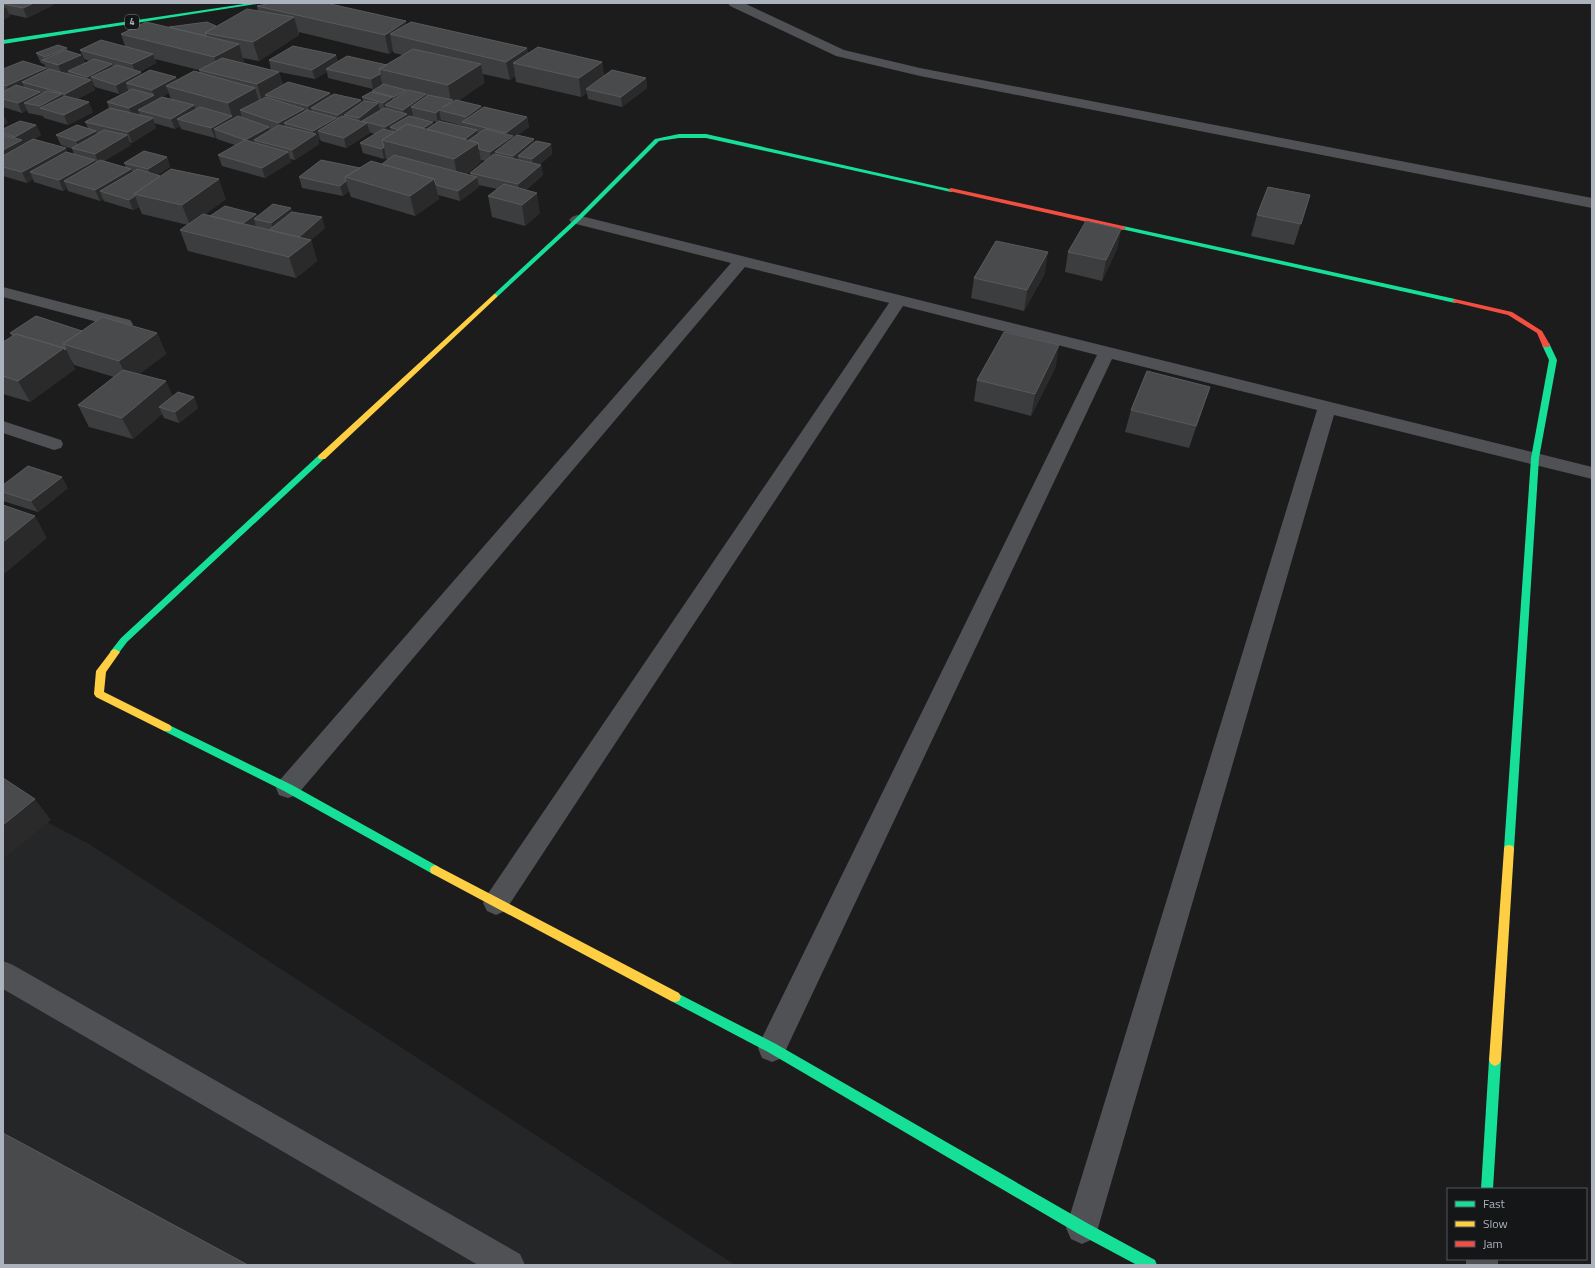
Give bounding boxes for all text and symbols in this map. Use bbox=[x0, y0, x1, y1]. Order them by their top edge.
road number: 4 bbox=[125, 15, 139, 29]
legend bbox=[1447, 1188, 1587, 1260]
text: Fast bbox=[1483, 1194, 1506, 1213]
text: Slow bbox=[1483, 1214, 1508, 1233]
text: Jam bbox=[1483, 1234, 1503, 1253]

